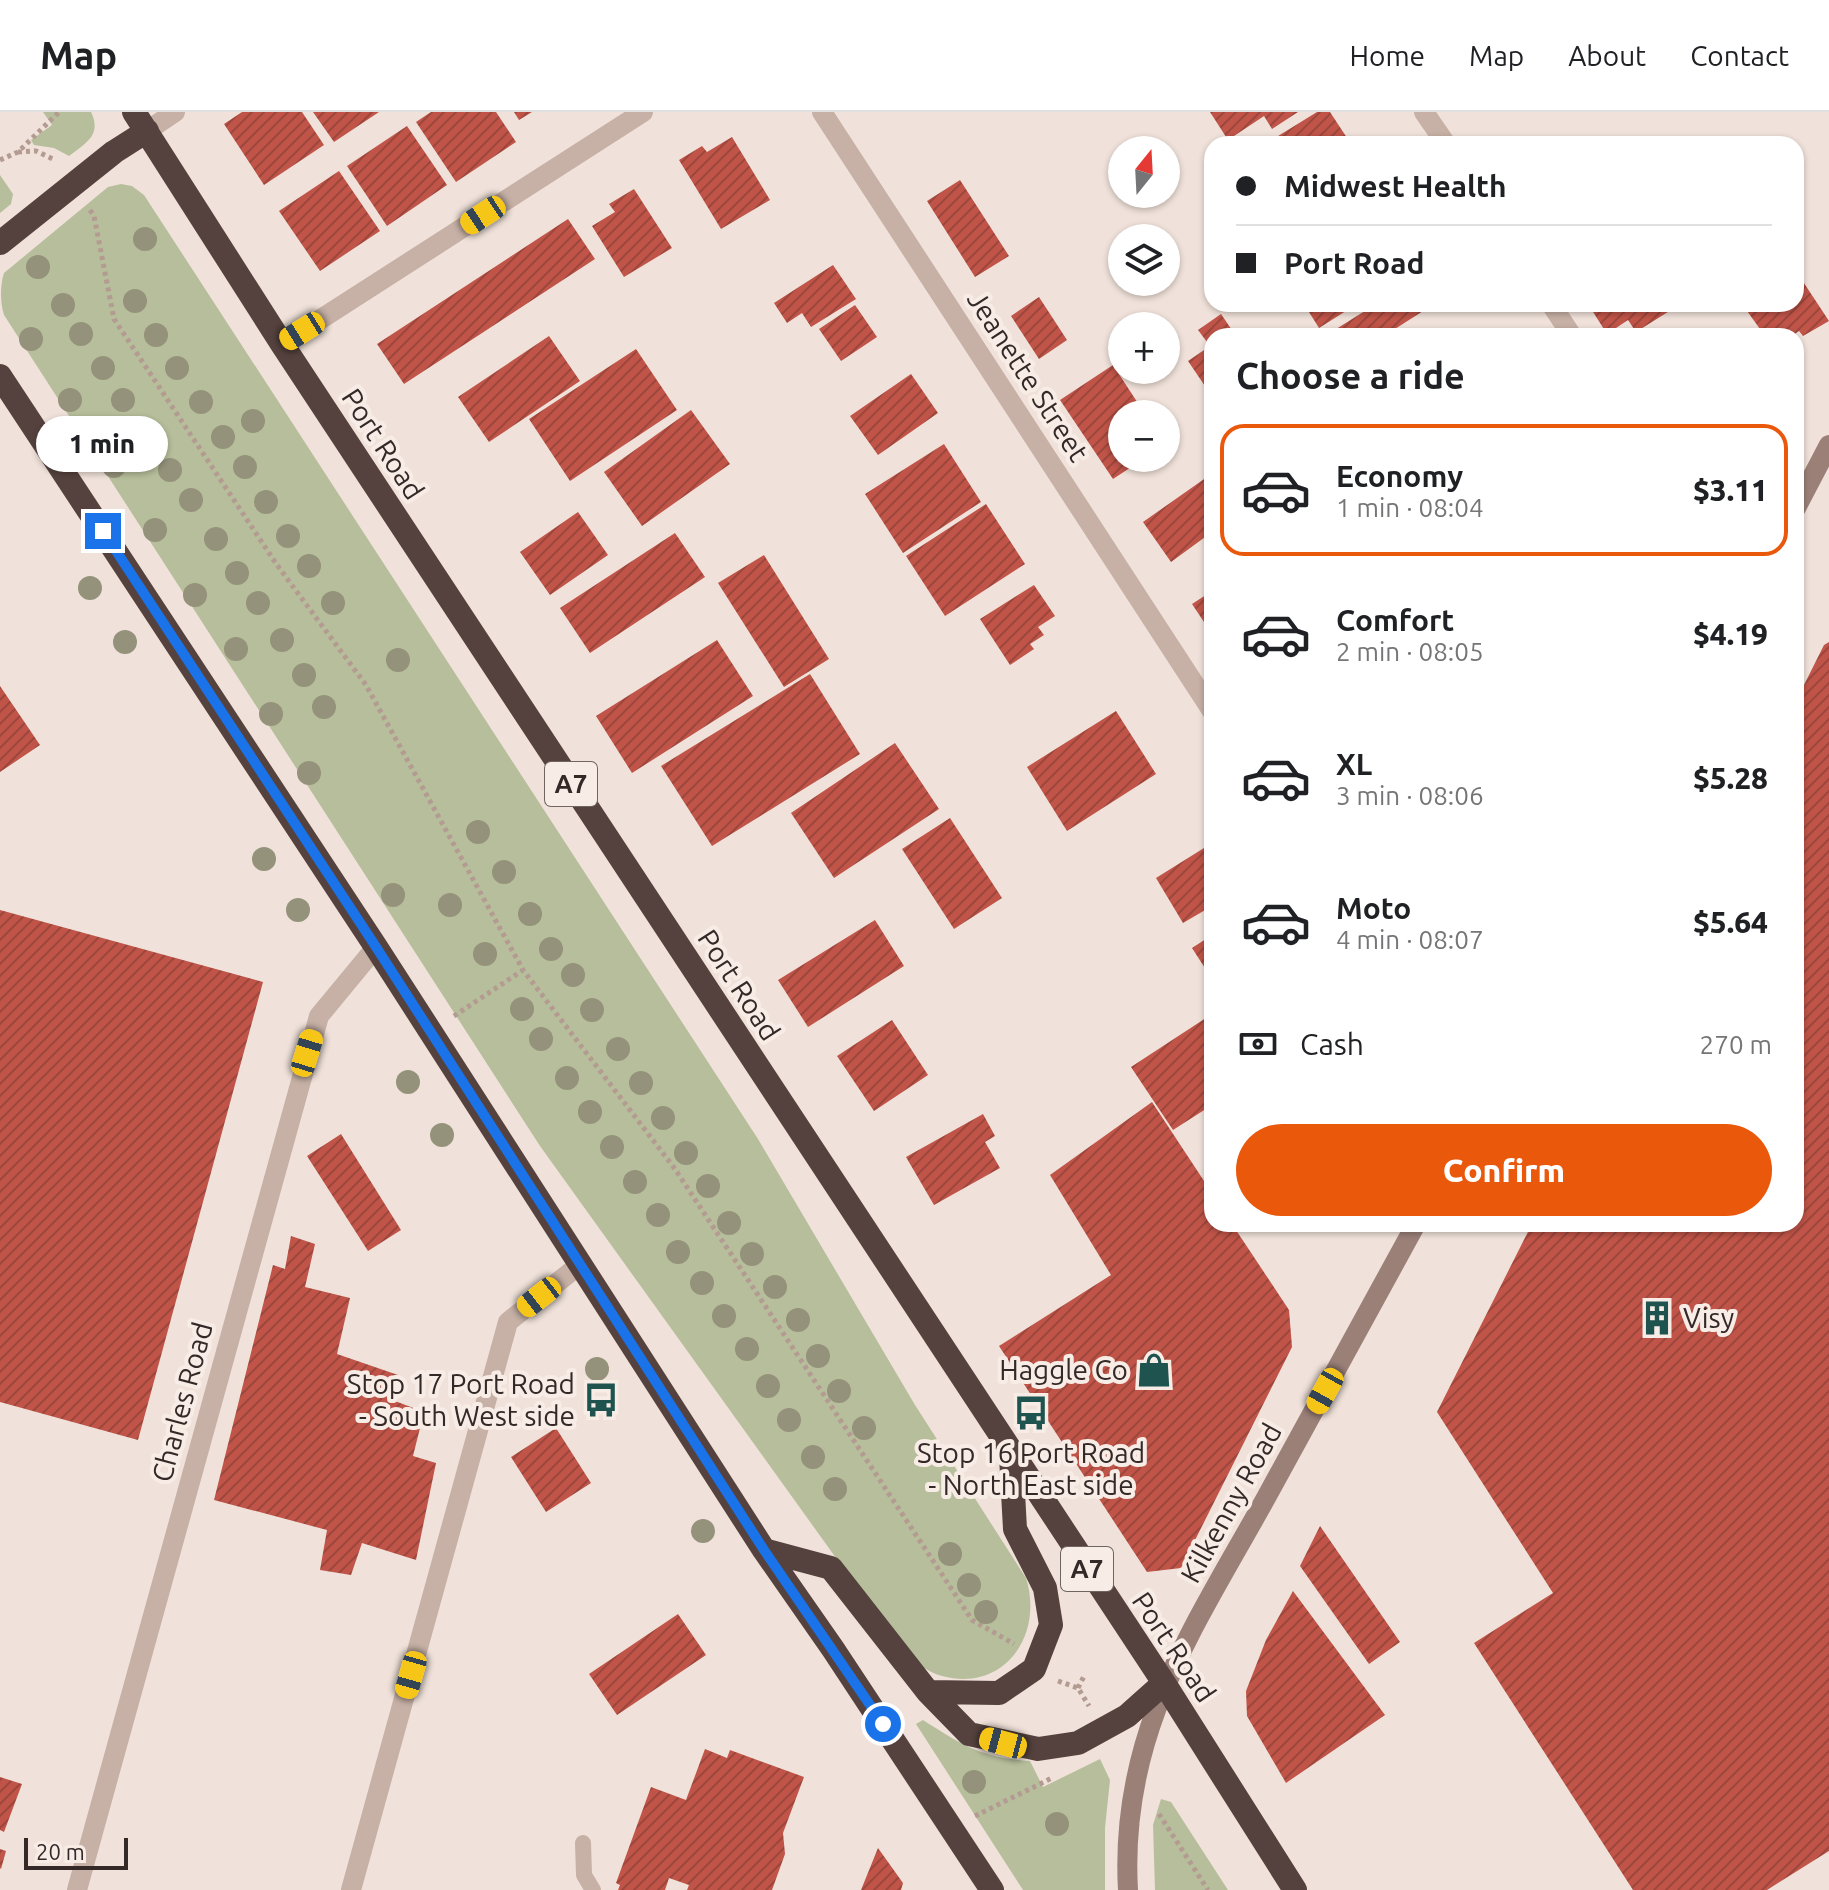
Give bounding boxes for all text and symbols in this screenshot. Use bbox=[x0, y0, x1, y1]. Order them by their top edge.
text: Map bbox=[40, 34, 117, 76]
text: Home bbox=[1350, 40, 1425, 71]
text: Map bbox=[1469, 40, 1524, 71]
text: About bbox=[1568, 40, 1646, 71]
text: Contact bbox=[1690, 40, 1789, 71]
north arrow bbox=[1108, 136, 1180, 208]
map controls bbox=[1108, 136, 1180, 472]
text: Midwest Health bbox=[1284, 169, 1507, 203]
car bbox=[456, 192, 510, 238]
button: layers bbox=[1108, 224, 1180, 296]
text: Port Road bbox=[1284, 246, 1424, 280]
street label: Jeanette Street bbox=[962, 285, 1095, 467]
car bbox=[275, 308, 329, 354]
button: + bbox=[1108, 312, 1180, 384]
text: Choose a ride bbox=[1236, 355, 1465, 396]
street label: Port Road bbox=[336, 383, 431, 505]
button: − bbox=[1108, 400, 1180, 472]
callout: 1 min bbox=[37, 415, 169, 471]
text: 1 min bbox=[69, 429, 135, 458]
icon: car bbox=[1240, 454, 1312, 526]
text: Economy bbox=[1336, 459, 1463, 493]
text: $3.11 bbox=[1693, 473, 1768, 507]
text: 1 min · 08:04 bbox=[1336, 493, 1484, 522]
route end bbox=[85, 513, 121, 549]
icon: car bbox=[1240, 598, 1312, 670]
text: Comfort bbox=[1336, 603, 1454, 637]
text: $4.19 bbox=[1693, 617, 1768, 651]
text: 2 min · 08:05 bbox=[1336, 637, 1484, 666]
icon: car bbox=[1240, 742, 1312, 814]
text: XL bbox=[1336, 747, 1372, 781]
text: $5.28 bbox=[1693, 761, 1768, 795]
road number: A7 bbox=[545, 762, 597, 806]
text: 3 min · 08:06 bbox=[1336, 781, 1484, 810]
icon: car bbox=[1240, 886, 1312, 958]
text: Moto bbox=[1336, 891, 1411, 925]
text: $5.64 bbox=[1693, 905, 1768, 939]
street label: Port Road bbox=[692, 924, 787, 1046]
text: 4 min · 08:07 bbox=[1336, 925, 1484, 954]
icon: cash bbox=[1236, 1022, 1280, 1066]
car bbox=[289, 1027, 325, 1079]
text: Cash bbox=[1300, 1027, 1364, 1061]
text: 270 m bbox=[1700, 1030, 1772, 1059]
button: Confirm bbox=[1236, 1124, 1772, 1216]
car bbox=[513, 1273, 565, 1321]
building icon: Visy bbox=[1638, 1299, 1676, 1337]
place label: Visy bbox=[1683, 1302, 1734, 1333]
street label: Charles Road bbox=[145, 1319, 218, 1485]
shop icon: Haggle Co bbox=[1135, 1351, 1173, 1389]
place label: Haggle Co bbox=[999, 1354, 1128, 1385]
car bbox=[1303, 1364, 1347, 1418]
place label: Stop 17 Port Road - South West side bbox=[347, 1368, 575, 1431]
bus stop icon: Stop 17 Port Road - South West side bbox=[582, 1381, 620, 1419]
bus stop icon: Stop 16 Port Road - North East side bbox=[1012, 1394, 1050, 1432]
street label: Kilkenny Road bbox=[1174, 1418, 1287, 1588]
place label: Stop 16 Port Road - North East side bbox=[917, 1437, 1145, 1500]
road number: A7 bbox=[1061, 1547, 1113, 1591]
street label: Port Road bbox=[1127, 1586, 1222, 1707]
car bbox=[393, 1649, 429, 1701]
route start bbox=[865, 1706, 901, 1742]
car bbox=[977, 1725, 1029, 1761]
scale bar bbox=[24, 1834, 128, 1870]
text: 20 m bbox=[36, 1839, 85, 1864]

